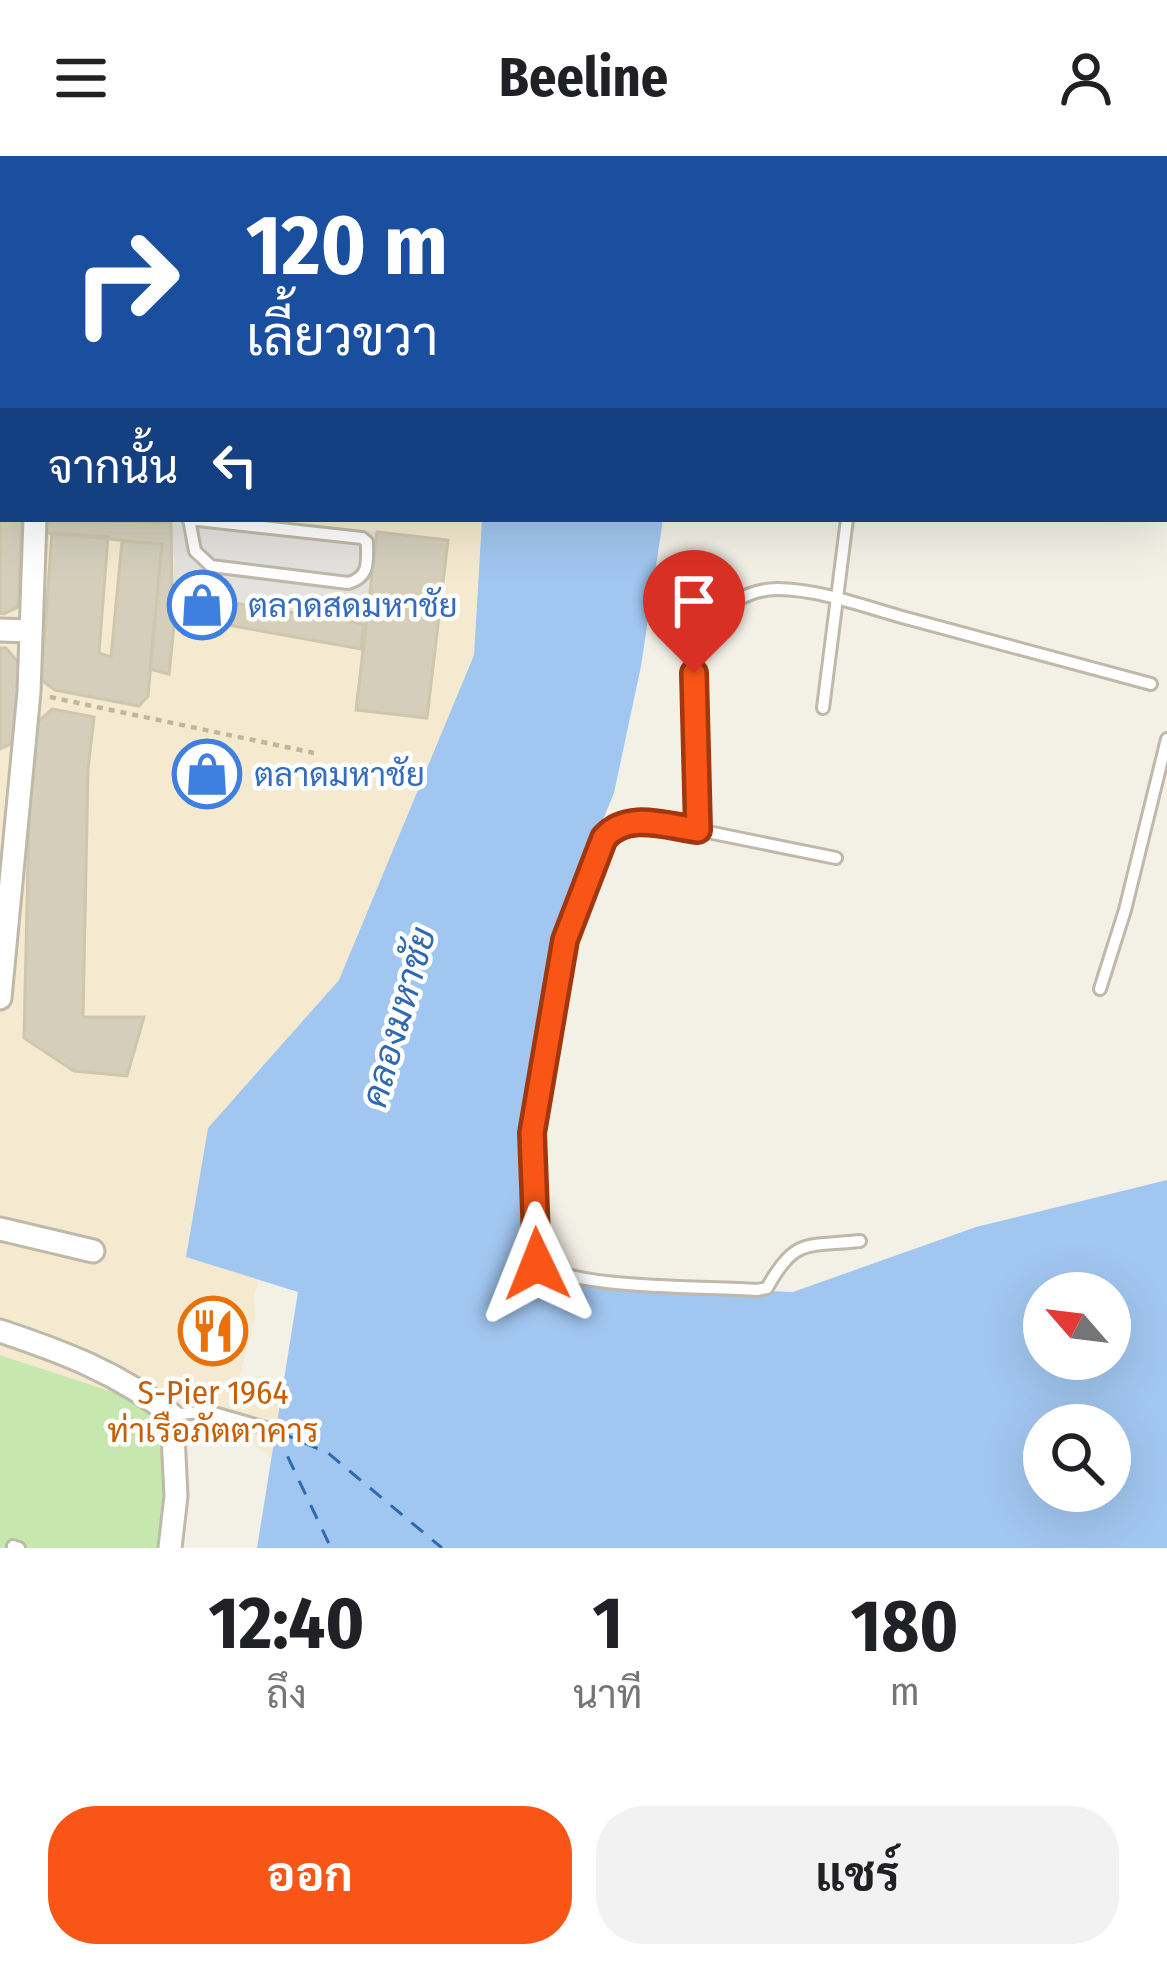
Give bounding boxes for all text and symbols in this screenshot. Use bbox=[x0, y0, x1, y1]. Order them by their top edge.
icon: menu bbox=[48, 45, 114, 111]
icon: person bbox=[1053, 45, 1119, 111]
text: Beeline bbox=[499, 46, 668, 110]
text: 120 m bbox=[246, 195, 448, 296]
icon: right bbox=[48, 204, 204, 360]
text: เลี้ยวขวา bbox=[246, 305, 439, 369]
icon: left bbox=[202, 432, 268, 498]
text: จากนั้น bbox=[48, 441, 178, 495]
pin bbox=[643, 550, 745, 673]
icon: arrive bbox=[661, 568, 727, 634]
shop icon: ตลาดสดมหาชัย bbox=[167, 570, 237, 640]
place label: ตลาดสดมหาชัย bbox=[248, 586, 458, 626]
shop icon: ตลาดมหาชัย bbox=[172, 739, 242, 809]
place label: ตลาดมหาชัย bbox=[254, 755, 425, 795]
water label: คลองมหาชัย bbox=[352, 922, 446, 1112]
position arrow bbox=[474, 1201, 600, 1327]
north arrow bbox=[1023, 1272, 1131, 1380]
map controls bbox=[1023, 1272, 1131, 1512]
restaurant icon: S-Pier 1964 ท่าเรือภัตตาคาร bbox=[178, 1296, 248, 1366]
place label: S-Pier 1964 ท่าเรือภัตตาคาร bbox=[107, 1373, 319, 1451]
button: search bbox=[1023, 1404, 1131, 1512]
text: 12:40 bbox=[208, 1581, 365, 1667]
text: 1 bbox=[592, 1581, 623, 1667]
text: 180 bbox=[851, 1584, 959, 1670]
text: m bbox=[890, 1669, 920, 1715]
text: ถึง bbox=[266, 1672, 307, 1718]
text: นาที bbox=[573, 1672, 642, 1718]
button: ออก bbox=[48, 1806, 572, 1944]
button: แชร์ bbox=[596, 1806, 1119, 1944]

